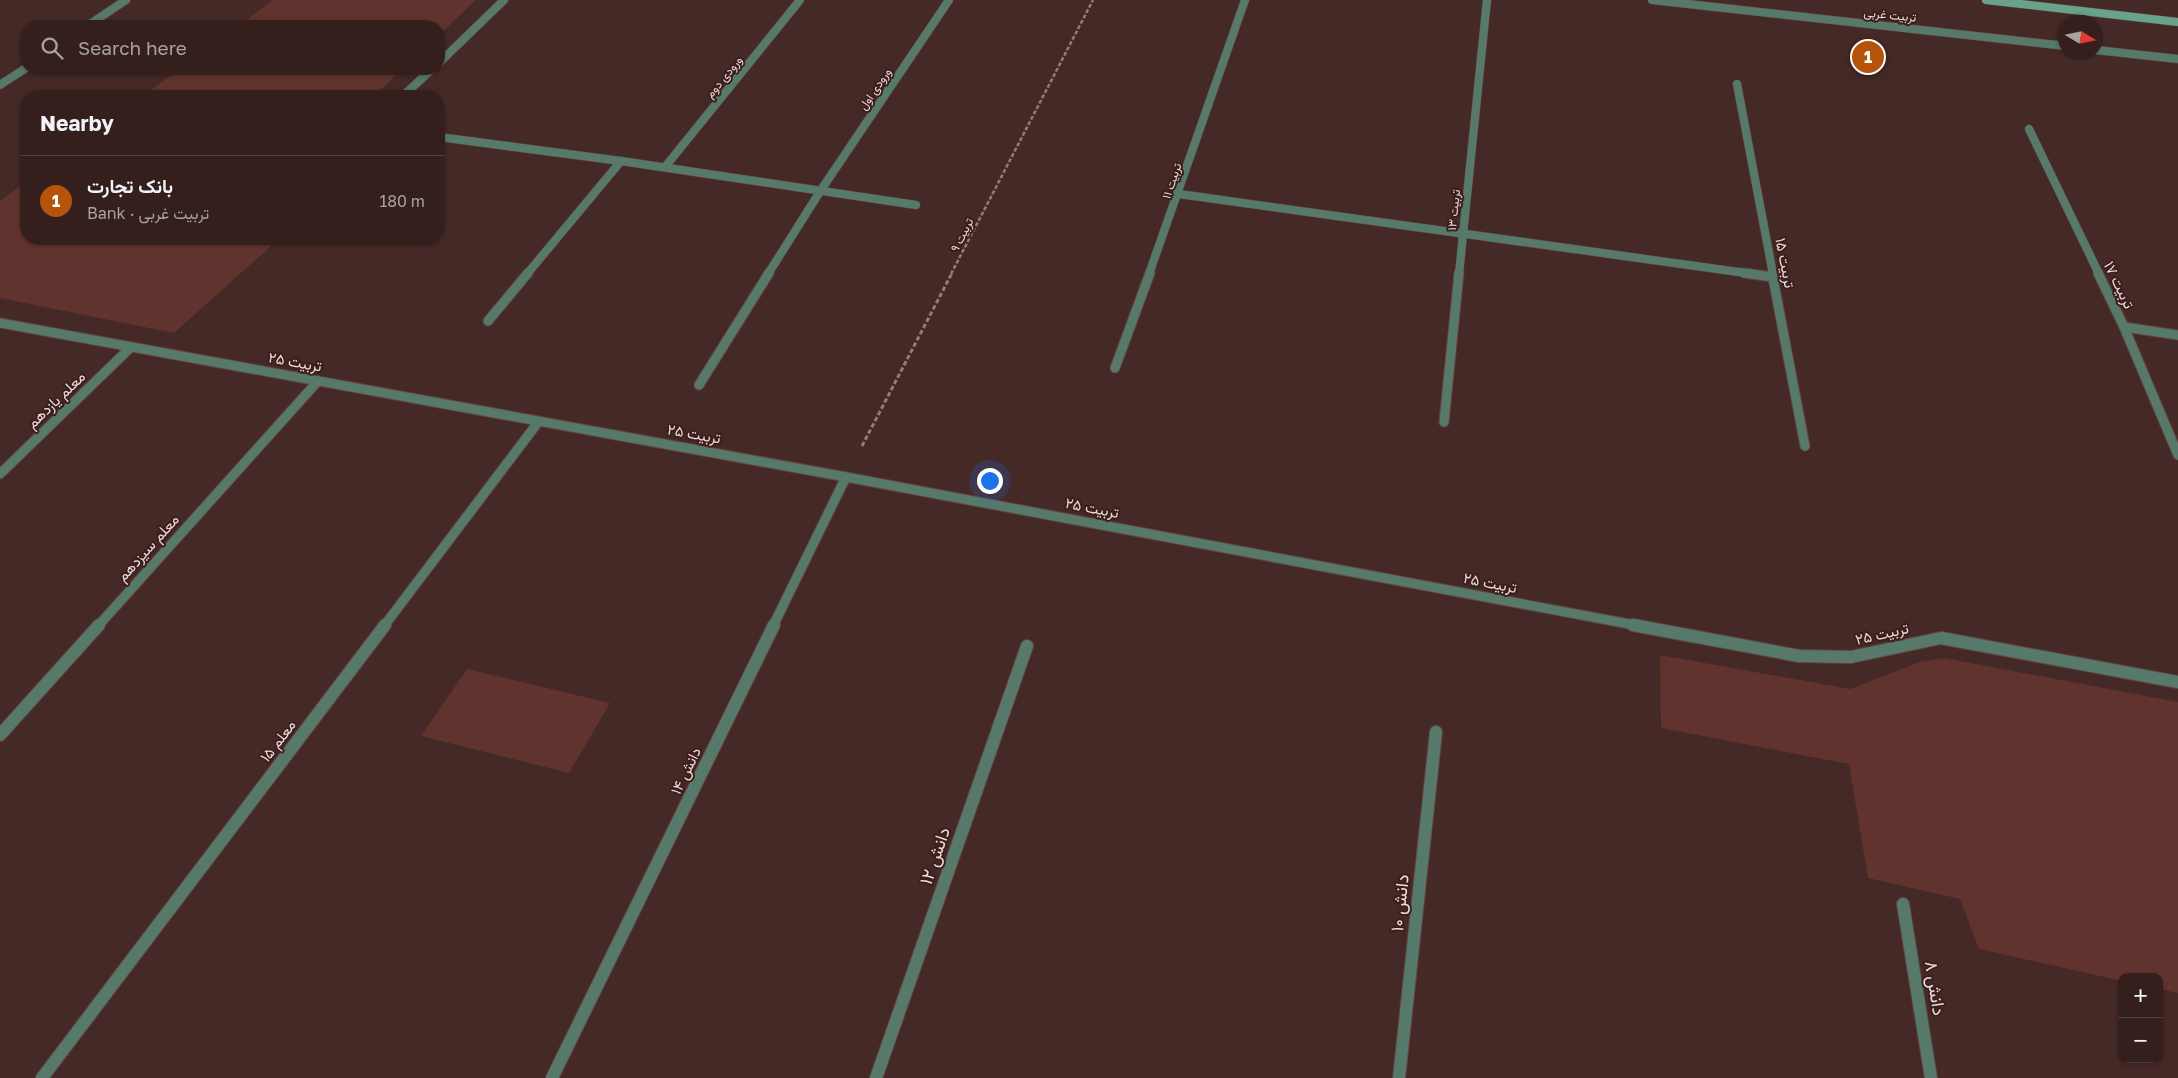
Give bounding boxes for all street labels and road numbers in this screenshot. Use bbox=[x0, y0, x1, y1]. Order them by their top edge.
street label: تربیت غربی bbox=[1863, 4, 1918, 26]
street label: ورودی دوم bbox=[702, 53, 746, 101]
street label: ورودی اول bbox=[855, 65, 895, 113]
street label: تربیت ۱۱ bbox=[1158, 161, 1186, 201]
street label: تربیت ۱۳ bbox=[1444, 188, 1464, 231]
street label: تربیت ۹ bbox=[947, 215, 977, 255]
street label: تربیت ۱۵ bbox=[1771, 236, 1800, 290]
street label: تربیت ۱۷ bbox=[2100, 258, 2139, 312]
street label: تربیت ۲۵ bbox=[267, 347, 324, 376]
street label: معلم یازدهم bbox=[22, 367, 90, 433]
street label: تربیت ۲۵ bbox=[666, 419, 723, 448]
street label: تربیت ۲۵ bbox=[1064, 493, 1121, 522]
street label: معلم سیزدهم bbox=[112, 510, 184, 586]
street label: تربیت ۲۵ bbox=[1462, 568, 1519, 597]
street label: تربیت ۲۵ bbox=[1853, 618, 1911, 649]
street label: معلم ۱۵ bbox=[256, 716, 300, 766]
street label: دانش ۱۴ bbox=[666, 744, 706, 798]
street label: دانش ۱۲ bbox=[914, 824, 955, 888]
street label: دانش ۱۰ bbox=[1385, 873, 1414, 933]
street label: دانش ۸ bbox=[1920, 959, 1951, 1017]

